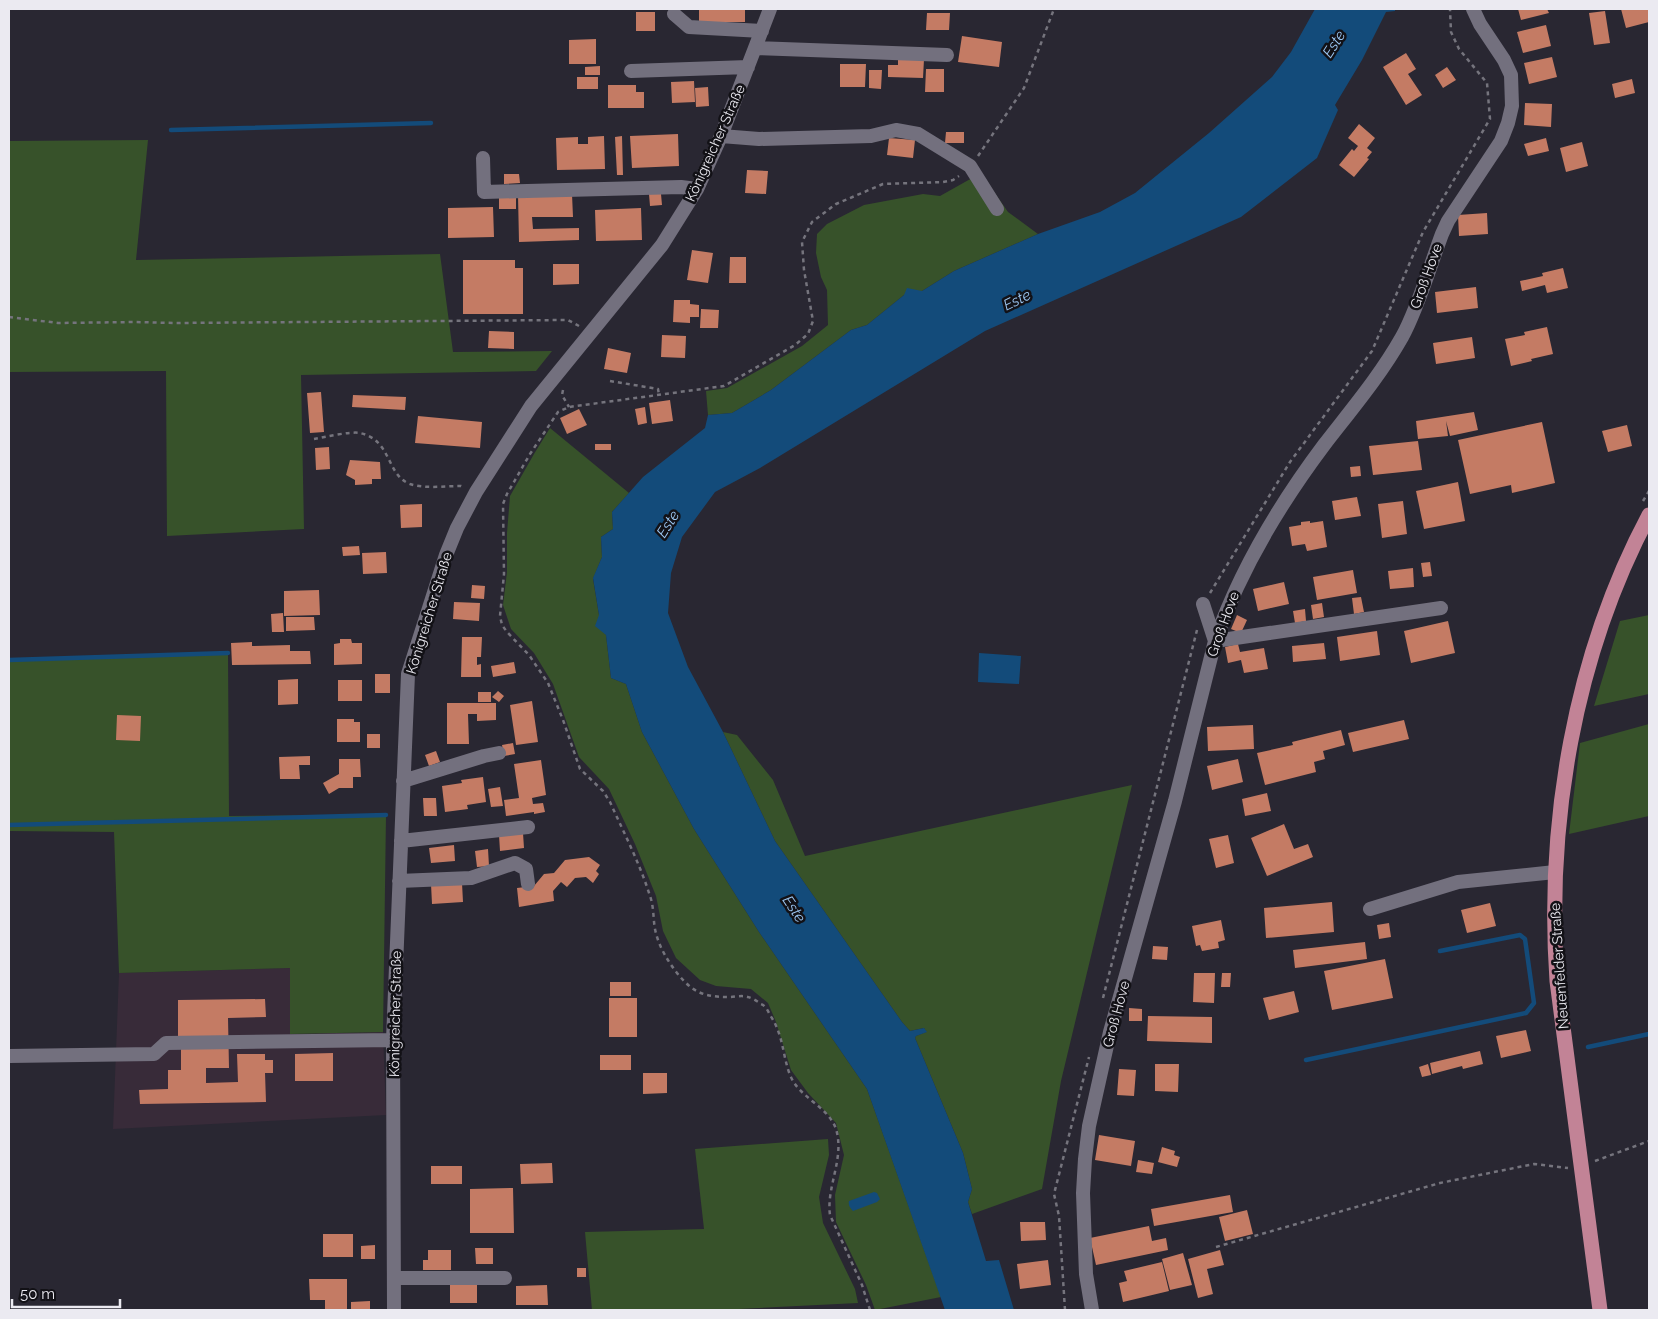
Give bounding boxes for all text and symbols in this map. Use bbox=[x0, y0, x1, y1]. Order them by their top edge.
water label: Este bbox=[1319, 27, 1349, 61]
street label: Königreicher Straße bbox=[682, 82, 748, 204]
street label: Groß Hove bbox=[1407, 241, 1445, 311]
water label: Este bbox=[1000, 286, 1034, 314]
water label: Este bbox=[653, 507, 683, 541]
street label: Königreicher Straße bbox=[403, 550, 455, 676]
street label: Groß Hove bbox=[1204, 589, 1242, 659]
water label: Este bbox=[779, 892, 809, 926]
street label: Neuenfelder Straße bbox=[1547, 902, 1571, 1030]
street label: Königreicher Straße bbox=[386, 951, 404, 1077]
street label: Groß Hove bbox=[1099, 979, 1133, 1049]
scale bar bbox=[12, 1276, 120, 1308]
text: 50 m bbox=[20, 1285, 55, 1303]

